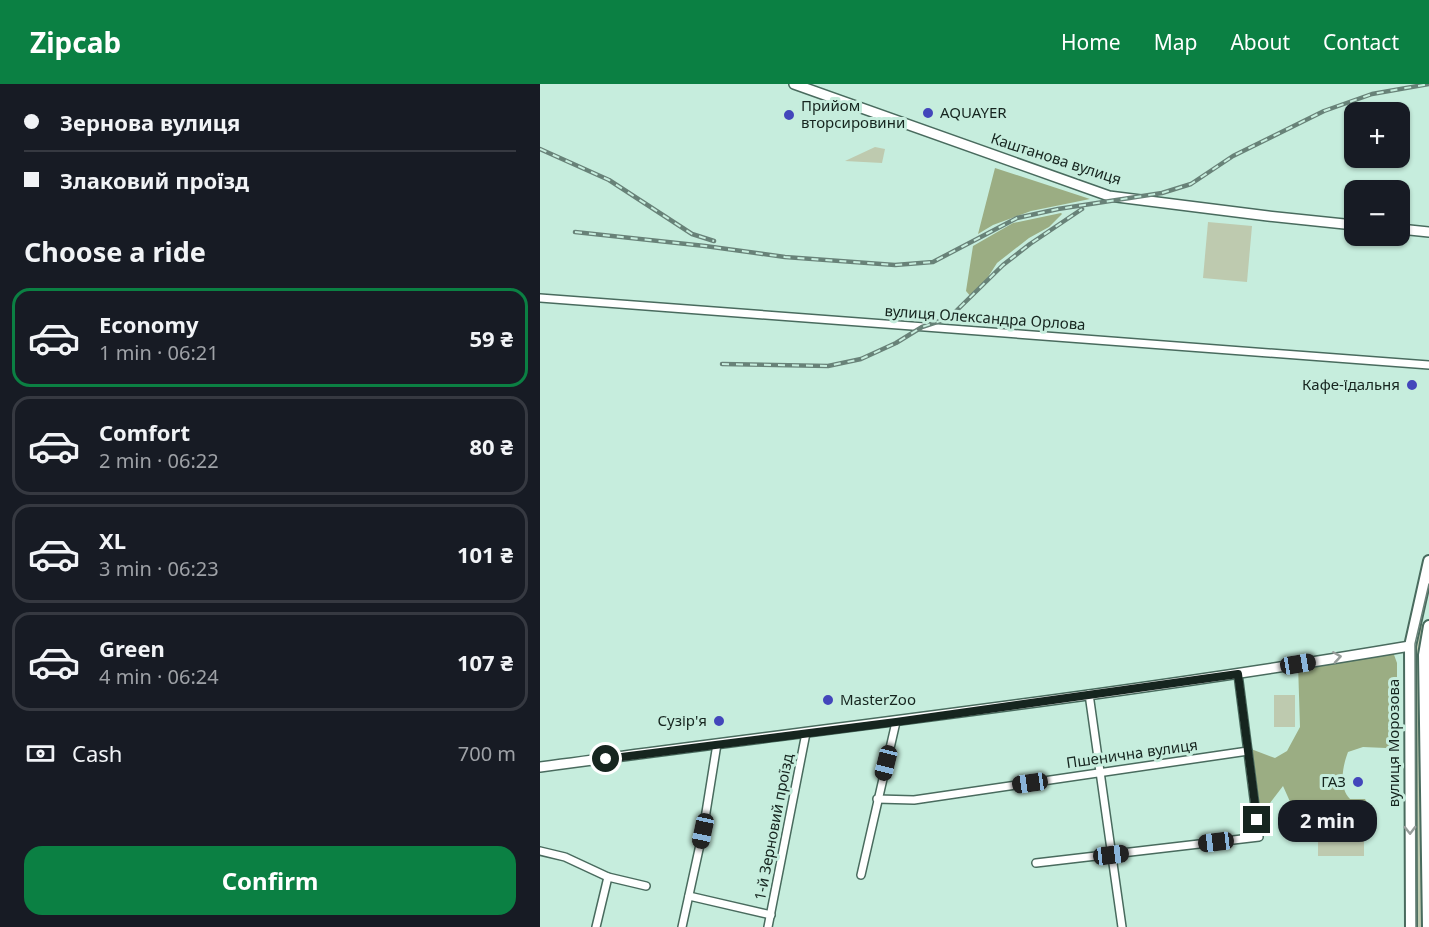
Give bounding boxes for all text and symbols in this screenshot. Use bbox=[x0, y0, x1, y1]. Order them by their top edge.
text: Zipcab bbox=[30, 23, 121, 61]
text: Home bbox=[1061, 28, 1121, 56]
text: Map bbox=[1154, 28, 1197, 56]
text: About bbox=[1230, 28, 1290, 56]
text: Contact bbox=[1323, 28, 1399, 56]
place label: Прийом вторсировини bbox=[801, 95, 905, 132]
place label: AQUAYER bbox=[940, 102, 1007, 122]
map controls bbox=[1344, 102, 1410, 246]
button: + bbox=[1344, 102, 1410, 168]
marker: AQUAYER bbox=[921, 106, 935, 120]
text: Зернова вулиця bbox=[60, 107, 240, 137]
marker: Прийом вторсировини bbox=[782, 108, 796, 122]
street label: Каштанова вулиця bbox=[988, 127, 1124, 189]
text: Злаковий проїзд bbox=[60, 165, 249, 195]
button: − bbox=[1344, 180, 1410, 246]
text: Choose a ride bbox=[24, 233, 206, 270]
street label: вулиця Олександра Орлова bbox=[884, 300, 1086, 334]
text: Economy bbox=[99, 309, 198, 339]
icon: car bbox=[27, 311, 81, 365]
text: 59 ₴ bbox=[470, 323, 513, 353]
text: 1 min · 06:21 bbox=[99, 339, 219, 366]
place label: Кафе-їдальня bbox=[1302, 374, 1400, 394]
marker: Кафе-їдальня bbox=[1405, 378, 1419, 392]
text: Comfort bbox=[99, 417, 190, 447]
icon: car bbox=[27, 419, 81, 473]
text: 80 ₴ bbox=[470, 431, 513, 461]
text: 2 min · 06:22 bbox=[99, 447, 219, 474]
text: XL bbox=[99, 525, 126, 555]
icon: car bbox=[27, 527, 81, 581]
text: 101 ₴ bbox=[457, 539, 513, 569]
text: 3 min · 06:23 bbox=[99, 555, 219, 582]
text: Green bbox=[99, 633, 165, 663]
icon: car bbox=[27, 635, 81, 689]
text: 107 ₴ bbox=[457, 647, 513, 677]
car bbox=[1279, 652, 1317, 676]
one-way arrow bbox=[1332, 652, 1342, 664]
text: 4 min · 06:24 bbox=[99, 663, 219, 690]
street label: вулиця Морозова bbox=[1383, 679, 1403, 807]
place label: MasterZoo bbox=[840, 689, 916, 709]
marker: MasterZoo bbox=[821, 693, 835, 707]
place label: Сузір'я bbox=[657, 710, 707, 730]
marker: Сузір'я bbox=[712, 714, 726, 728]
street label: Пшенична вулиця bbox=[1065, 734, 1199, 772]
icon: cash bbox=[24, 737, 57, 770]
text: Cash bbox=[72, 738, 122, 768]
text: 700 m bbox=[458, 740, 516, 767]
car bbox=[873, 743, 899, 783]
route start bbox=[592, 745, 619, 772]
street label: 1-й Зерновий проїзд bbox=[749, 752, 797, 902]
place label: ГАЗ bbox=[1321, 771, 1346, 791]
car bbox=[1011, 772, 1049, 794]
marker: ГАЗ bbox=[1351, 775, 1365, 789]
callout: 2 min bbox=[1278, 799, 1377, 841]
route end bbox=[1243, 806, 1270, 833]
text: 2 min bbox=[1300, 807, 1355, 834]
car bbox=[690, 812, 716, 850]
one-way arrow bbox=[1404, 826, 1416, 835]
car bbox=[1197, 831, 1235, 853]
car bbox=[1092, 844, 1130, 866]
button: Confirm bbox=[24, 846, 516, 915]

